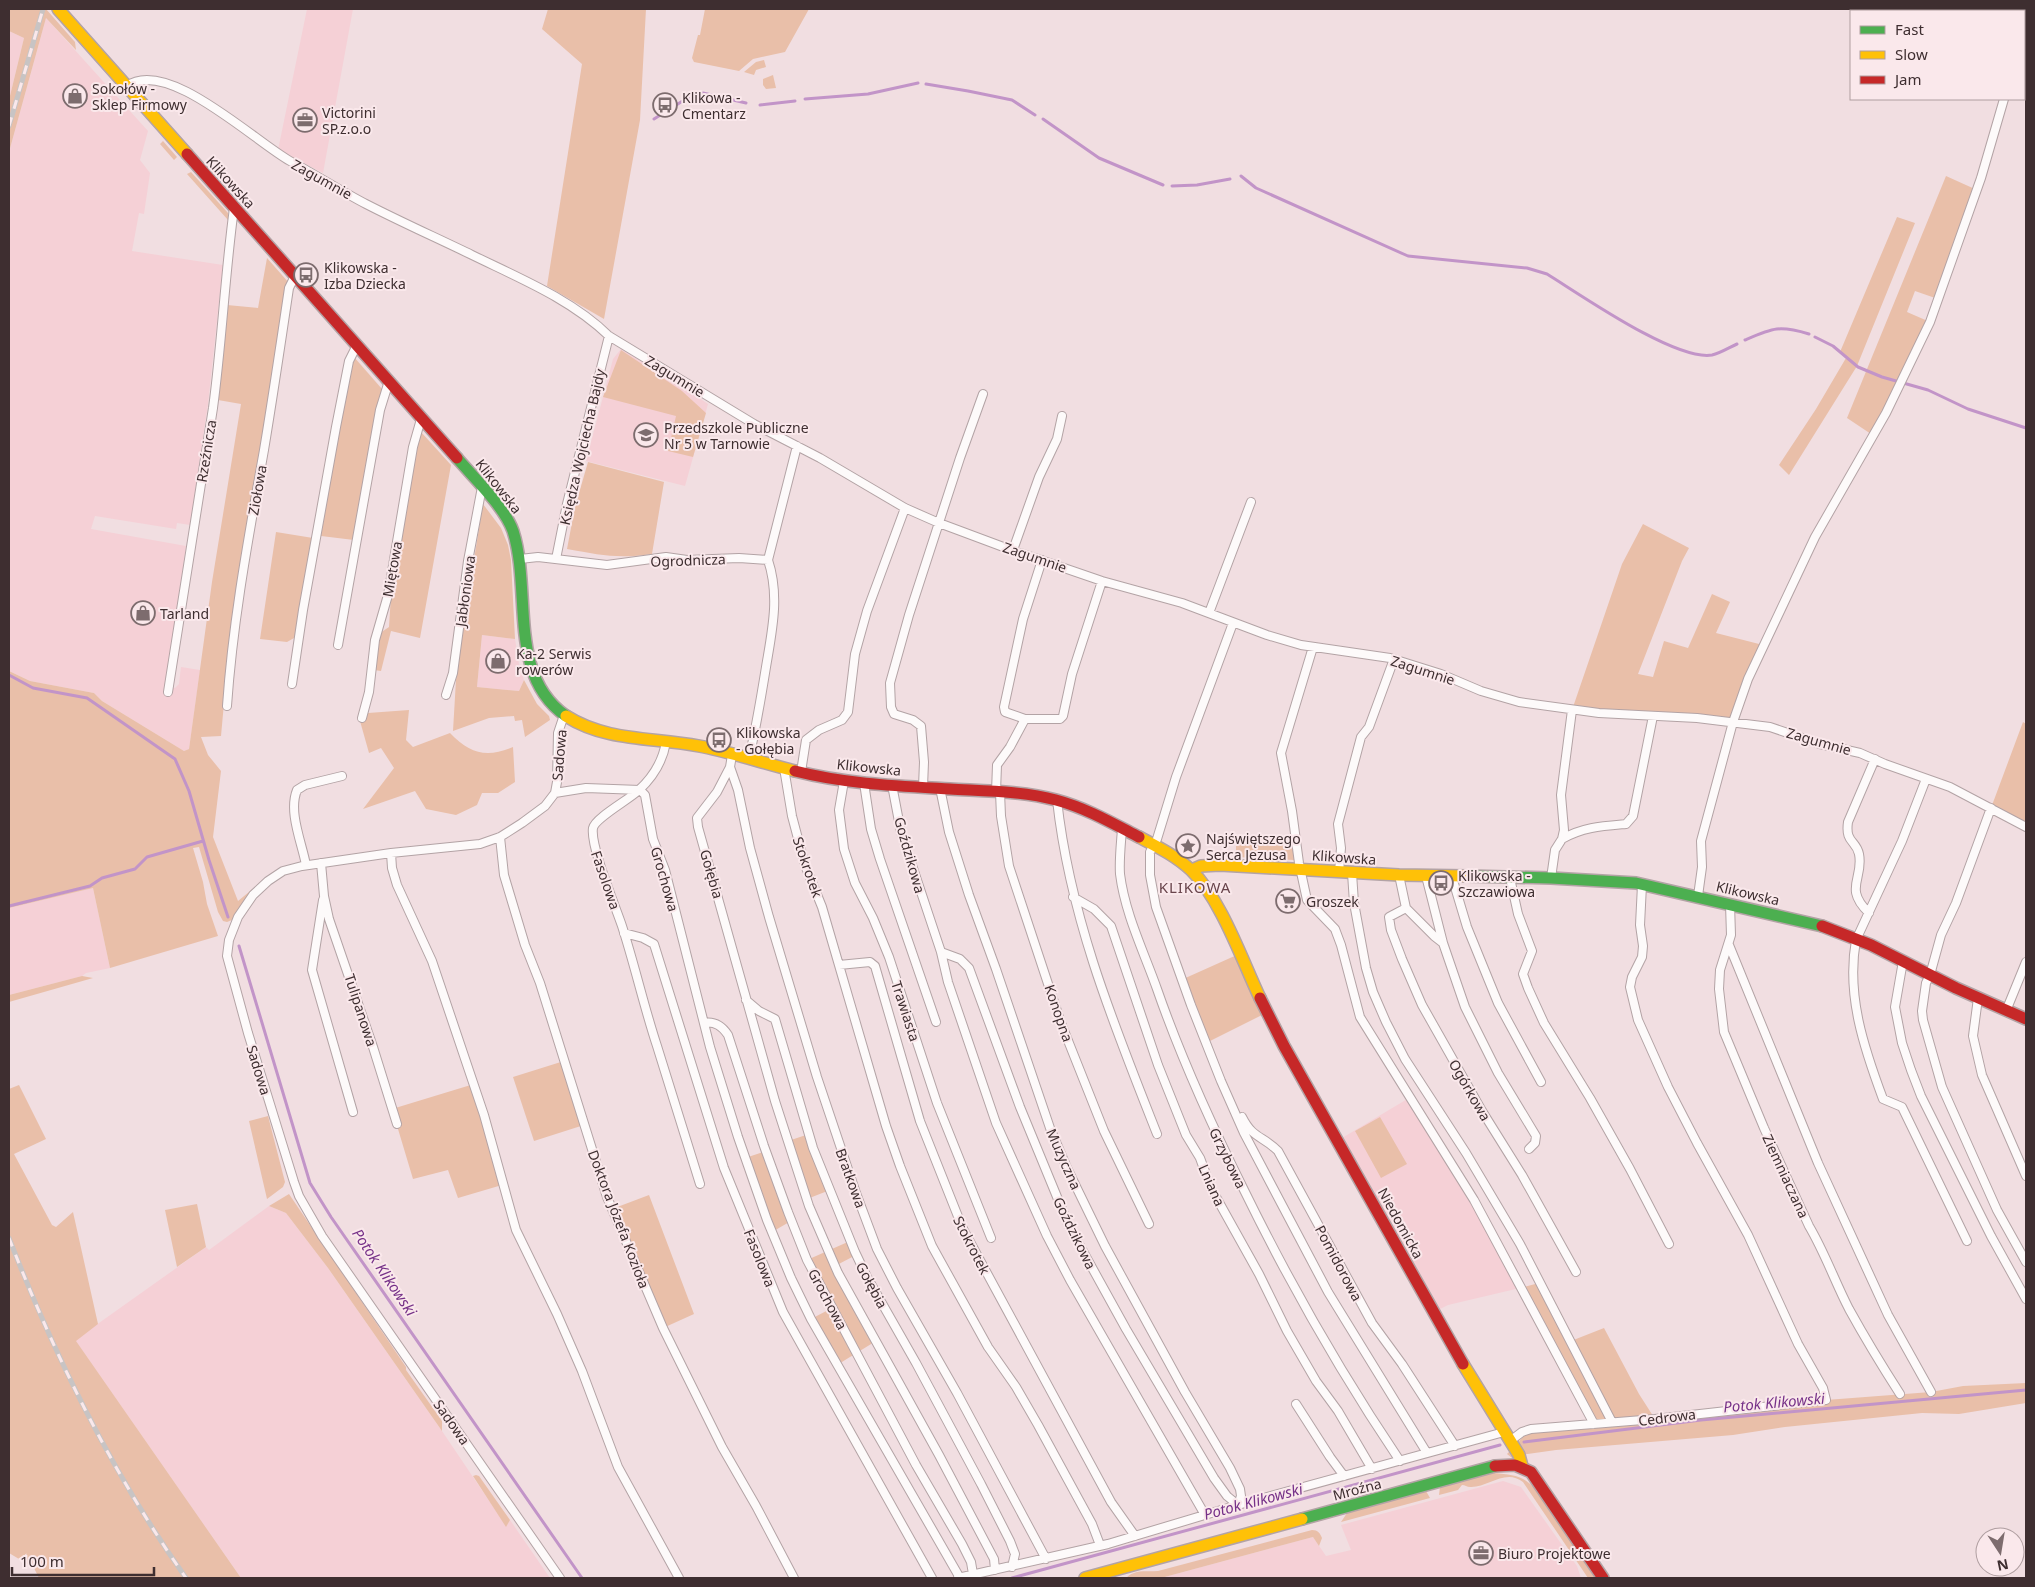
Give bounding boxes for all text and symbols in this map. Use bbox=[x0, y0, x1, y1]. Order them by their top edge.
legend bbox=[1850, 10, 2025, 100]
text: Fast bbox=[1895, 19, 1924, 39]
text: Slow bbox=[1895, 44, 1928, 64]
text: Jam bbox=[1893, 69, 1922, 89]
place label: Sokołów - Sklep Firmowy bbox=[92, 79, 188, 114]
shop icon: Sokołów - Sklep Firmowy bbox=[62, 83, 88, 109]
place label: Klikowa - Cmentarz bbox=[682, 88, 746, 123]
bus stop icon: Klikowa - Cmentarz bbox=[652, 92, 678, 118]
place label: Victorini SP.z.o.o bbox=[322, 103, 376, 138]
office icon: Victorini SP.z.o.o bbox=[292, 107, 318, 133]
street label: Klikowska bbox=[202, 152, 260, 212]
street label: Zagumnie bbox=[288, 155, 356, 203]
place label: Klikowska - Izba Dziecka bbox=[324, 258, 406, 293]
bus stop icon: Klikowska - Izba Dziecka bbox=[293, 262, 319, 288]
street label: Zagumnie bbox=[642, 351, 708, 401]
street label: Księdza Wojciecha Bajdy bbox=[555, 366, 609, 527]
street label: Rzeźnicza bbox=[192, 418, 220, 484]
place label: Przedszkole Publiczne Nr 5 w Tarnowie bbox=[664, 418, 809, 453]
school or university icon: Przedszkole Publiczne Nr 5 w Tarnowie bbox=[633, 422, 659, 448]
street label: Klikowska bbox=[472, 455, 526, 517]
street label: Ziołowa bbox=[243, 463, 271, 517]
street label: Zagumnie bbox=[1001, 537, 1070, 577]
street label: Miętowa bbox=[378, 540, 406, 598]
street label: Ogrodnicza bbox=[650, 549, 726, 571]
street label: Jabłoniowa bbox=[450, 554, 479, 630]
shop icon: Tarland bbox=[130, 600, 156, 626]
place label: Tarland bbox=[160, 604, 209, 623]
place label: Ka-2 Serwis rowerów bbox=[516, 644, 592, 679]
shop icon: Ka-2 Serwis rowerów bbox=[485, 648, 511, 674]
street label: Zagumnie bbox=[1389, 651, 1458, 689]
place label: Klikowska - Gołębia bbox=[736, 723, 801, 758]
street label: Zagumnie bbox=[1784, 723, 1854, 759]
bus stop icon: Klikowska - Gołębia bbox=[706, 727, 732, 753]
street label: Sadowa bbox=[547, 729, 571, 781]
street label: Klikowska bbox=[836, 754, 902, 780]
street label: Goździkowa bbox=[890, 815, 930, 895]
place label: Najświętszego Serca Jezusa bbox=[1206, 829, 1301, 864]
place icon: Najświętszego Serca Jezusa bbox=[1175, 833, 1201, 859]
street label: Stokrotek bbox=[789, 834, 827, 900]
street label: Grochowa bbox=[647, 844, 683, 914]
street label: Klikowska bbox=[1311, 845, 1377, 869]
street label: Gołębia bbox=[696, 847, 728, 901]
street label: Fasolowa bbox=[587, 848, 625, 912]
place label: Klikowska - Szczawiowa bbox=[1458, 866, 1535, 901]
bus stop icon: Klikowska - Szczawiowa bbox=[1428, 870, 1454, 896]
street label: Klikowska bbox=[1714, 876, 1782, 910]
district label: KLIKOWA bbox=[1159, 877, 1231, 897]
supermarket icon: Groszek bbox=[1275, 888, 1301, 914]
place label: Groszek bbox=[1306, 892, 1359, 911]
street label: Tulipanowa bbox=[340, 971, 382, 1049]
street label: Trawiasta bbox=[887, 978, 925, 1044]
street label: Konopna bbox=[1040, 982, 1078, 1044]
street label: Sadowa bbox=[242, 1043, 276, 1097]
street label: Ogórkowa bbox=[1445, 1056, 1495, 1124]
street label: Grzybowa bbox=[1205, 1124, 1251, 1192]
street label: Muzyczna bbox=[1042, 1125, 1086, 1193]
street label: Ziemniaczana bbox=[1758, 1131, 1814, 1221]
street label: Bratkowa bbox=[831, 1146, 871, 1210]
street label: Doktora Józefa Kozioła bbox=[584, 1147, 654, 1291]
street label: Lniana bbox=[1194, 1161, 1230, 1209]
street label: Niedomicka bbox=[1374, 1184, 1428, 1262]
street label: Goździkowa bbox=[1049, 1194, 1101, 1272]
street label: Stokrotek bbox=[949, 1213, 995, 1278]
street label: Pomidorowa bbox=[1311, 1222, 1367, 1304]
water label: Potok Klikowski bbox=[348, 1224, 422, 1321]
street label: Fasolowa bbox=[740, 1226, 780, 1290]
street label: Gołębia bbox=[852, 1258, 892, 1312]
street label: Grochowa bbox=[804, 1265, 852, 1333]
water label: Potok Klikowski bbox=[1722, 1388, 1827, 1416]
street label: Sadowa bbox=[430, 1396, 474, 1448]
street label: Cedrowa bbox=[1637, 1404, 1697, 1430]
street label: Mroźna bbox=[1331, 1473, 1383, 1505]
water label: Potok Klikowski bbox=[1201, 1478, 1306, 1524]
north arrow bbox=[1975, 1527, 2025, 1577]
office icon: Biuro Projektowe bbox=[1468, 1540, 1494, 1566]
scale bar bbox=[12, 1544, 155, 1576]
place label: Biuro Projektowe bbox=[1498, 1544, 1611, 1563]
text: 100 m bbox=[20, 1551, 64, 1571]
text: N bbox=[1995, 1555, 2010, 1576]

